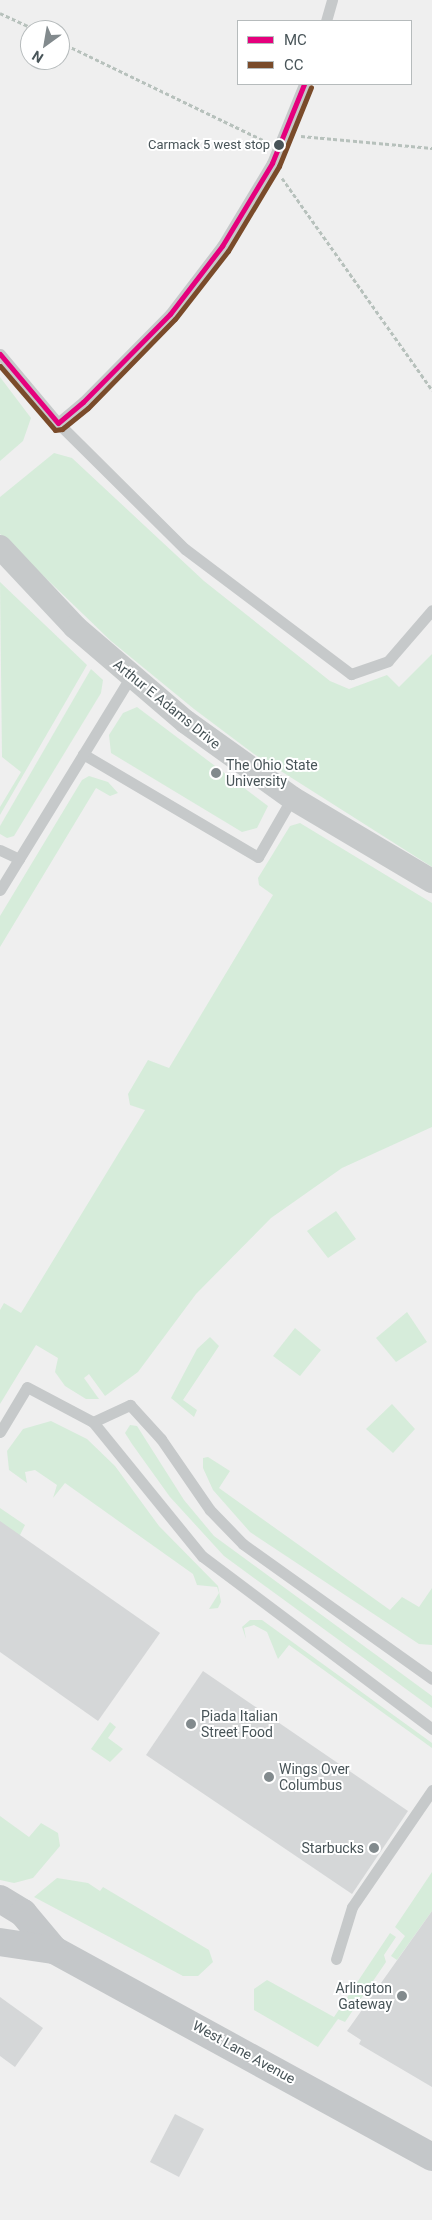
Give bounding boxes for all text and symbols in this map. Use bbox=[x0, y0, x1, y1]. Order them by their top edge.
north arrow bbox=[20, 20, 70, 70]
legend bbox=[237, 20, 412, 85]
text: MC bbox=[284, 31, 307, 49]
text: N bbox=[29, 47, 46, 66]
text: CC bbox=[284, 56, 304, 74]
place label: Carmack 5 west stop bbox=[148, 137, 270, 153]
marker: Carmack 5 west stop bbox=[274, 140, 284, 150]
street label: Arthur E Adams Drive bbox=[110, 656, 224, 752]
place label: The Ohio State University bbox=[226, 757, 318, 790]
marker: The Ohio State University bbox=[210, 767, 222, 779]
place label: Piada Italian Street Food bbox=[201, 1708, 278, 1740]
marker: Piada Italian Street Food bbox=[185, 1718, 197, 1730]
place label: Wings Over Columbus bbox=[279, 1761, 350, 1794]
marker: Wings Over Columbus bbox=[263, 1771, 275, 1783]
place label: Starbucks bbox=[302, 1840, 364, 1856]
marker: Starbucks bbox=[368, 1842, 380, 1854]
place label: Arlington Gateway bbox=[336, 1980, 392, 2012]
marker: Arlington Gateway bbox=[396, 1990, 408, 2002]
street label: West Lane Avenue bbox=[190, 2017, 298, 2087]

